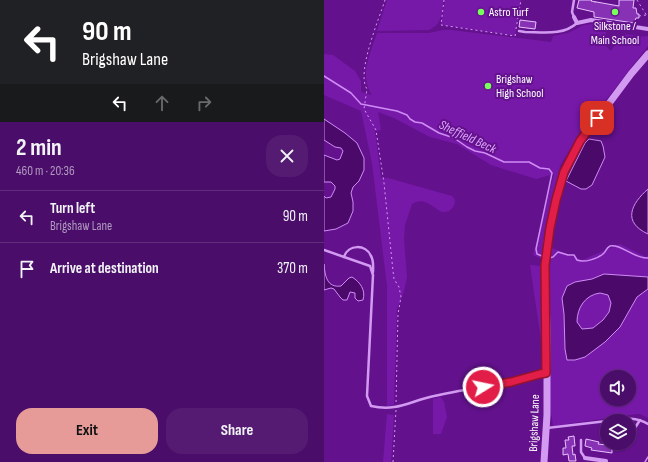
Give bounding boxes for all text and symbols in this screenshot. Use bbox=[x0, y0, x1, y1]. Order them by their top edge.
place label: Astro Turf bbox=[488, 5, 529, 20]
marker: Astro Turf bbox=[476, 7, 486, 17]
marker: Silkstone / Main School bbox=[610, 7, 620, 17]
text: 90 m bbox=[82, 15, 132, 48]
icon: left bbox=[16, 16, 68, 68]
place label: Silkstone / Main School bbox=[591, 19, 639, 48]
text: Brigshaw Lane bbox=[82, 49, 168, 70]
place label: Brigshaw High School bbox=[496, 72, 543, 101]
marker: Brigshaw High School bbox=[483, 81, 493, 91]
icon: left bbox=[109, 92, 131, 114]
icon: ahead bbox=[151, 92, 173, 114]
icon: right bbox=[193, 92, 215, 114]
pin bbox=[580, 101, 614, 135]
icon: arrive bbox=[586, 107, 608, 129]
water label: Sheffield Beck bbox=[436, 117, 500, 158]
text: 2 min bbox=[16, 133, 62, 162]
button: close bbox=[266, 135, 308, 177]
text: 460 m · 20:36 bbox=[16, 163, 75, 179]
text: Turn left bbox=[50, 199, 95, 218]
icon: left bbox=[16, 206, 38, 228]
text: 90 m bbox=[283, 207, 308, 226]
text: Brigshaw Lane bbox=[50, 218, 112, 234]
icon: arrive bbox=[16, 258, 38, 280]
text: Arrive at destination bbox=[50, 259, 159, 278]
text: 370 m bbox=[277, 259, 308, 278]
position arrow bbox=[462, 366, 504, 408]
map controls bbox=[600, 370, 636, 450]
button: sound bbox=[600, 370, 636, 406]
street label: Brigshaw Lane bbox=[526, 394, 543, 452]
button: Exit bbox=[16, 408, 158, 454]
button: Share bbox=[166, 408, 308, 454]
button: layers bbox=[600, 414, 636, 450]

